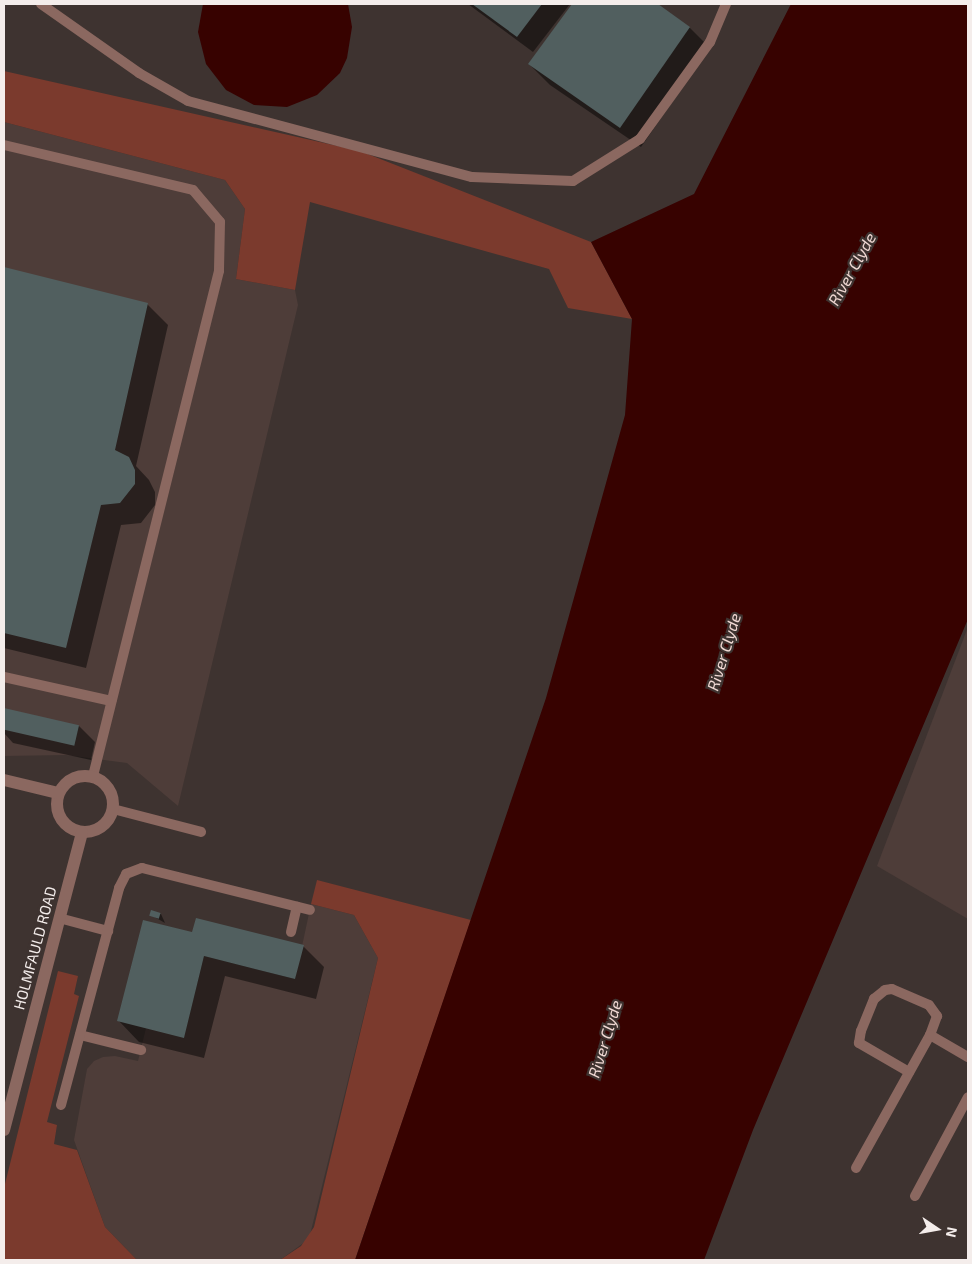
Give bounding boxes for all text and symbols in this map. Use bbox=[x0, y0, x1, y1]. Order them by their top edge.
water label: River Clyde bbox=[824, 229, 880, 309]
water label: River Clyde bbox=[703, 611, 745, 693]
street label: HOLMFAULD ROAD bbox=[10, 884, 60, 1012]
water label: River Clyde bbox=[584, 998, 626, 1080]
north arrow bbox=[912, 1204, 962, 1254]
text: N bbox=[943, 1226, 962, 1239]

